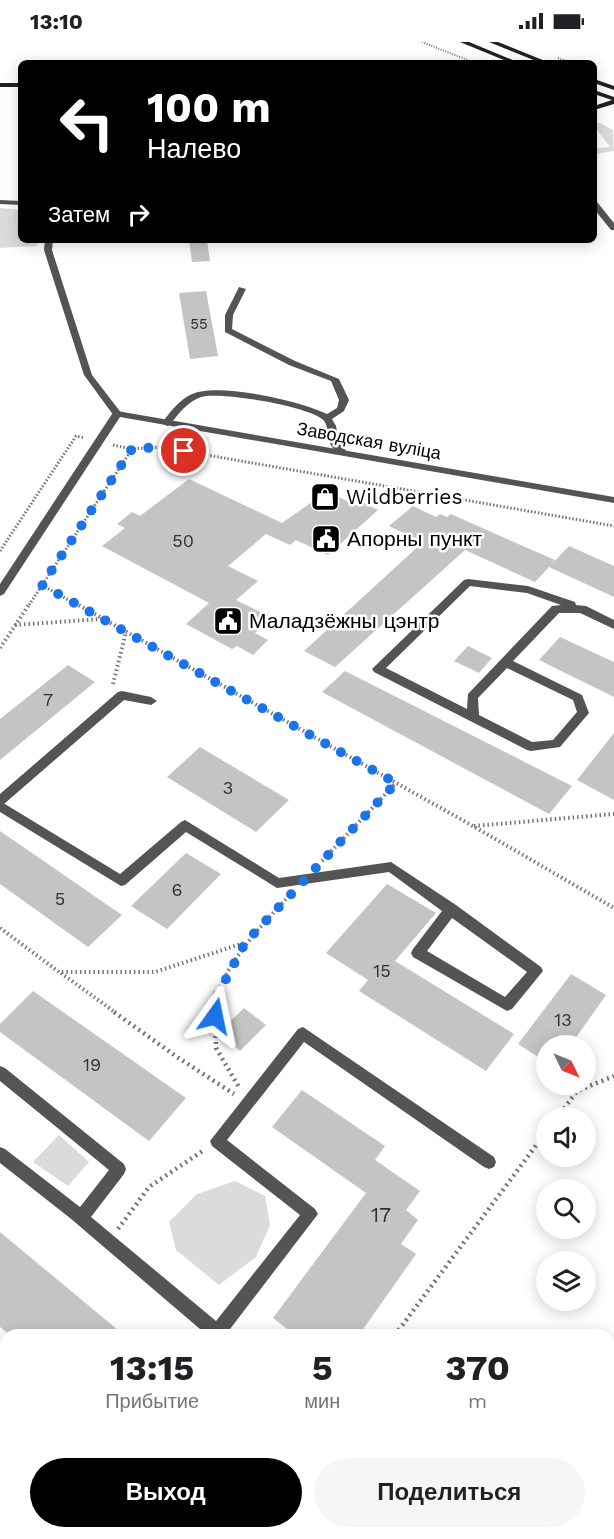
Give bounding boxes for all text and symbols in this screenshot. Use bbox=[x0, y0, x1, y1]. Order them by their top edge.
text: 13:10 bbox=[30, 9, 83, 34]
text: 100 m bbox=[147, 83, 271, 132]
icon: left bbox=[48, 84, 126, 162]
text: Налево bbox=[147, 133, 241, 165]
icon: right bbox=[122, 198, 155, 231]
text: Затем bbox=[48, 202, 110, 227]
house number: 55 bbox=[190, 315, 208, 333]
street label: Заводская вуліца bbox=[295, 417, 444, 464]
pin bbox=[158, 425, 209, 476]
icon: arrive bbox=[167, 434, 200, 467]
shop icon: Wildberries bbox=[309, 481, 341, 513]
place label: Wildberries bbox=[346, 484, 463, 509]
public building icon: Апорны пункт bbox=[310, 523, 342, 555]
place label: Апорны пункт bbox=[347, 526, 482, 551]
house number: 50 bbox=[172, 530, 194, 551]
public building icon: Маладзёжны цэнтр bbox=[212, 605, 244, 637]
place label: Маладзёжны цэнтр bbox=[249, 608, 439, 633]
house number: 7 bbox=[43, 689, 53, 710]
house number: 3 bbox=[223, 777, 233, 798]
house number: 6 bbox=[172, 879, 182, 900]
house number: 5 bbox=[55, 888, 65, 909]
house number: 15 bbox=[373, 960, 391, 981]
position arrow bbox=[183, 984, 247, 1048]
house number: 13 bbox=[554, 1009, 572, 1030]
north arrow bbox=[536, 1035, 596, 1095]
map controls bbox=[536, 1035, 596, 1311]
house number: 19 bbox=[83, 1054, 101, 1075]
button: sound bbox=[536, 1107, 596, 1167]
button: search bbox=[536, 1179, 596, 1239]
house number: 17 bbox=[371, 1202, 391, 1227]
button: layers bbox=[536, 1251, 596, 1311]
text: 13:15 bbox=[110, 1347, 194, 1389]
text: 5 bbox=[312, 1347, 333, 1389]
text: 370 bbox=[445, 1347, 510, 1389]
text: Прибытие bbox=[105, 1389, 199, 1413]
text: мин bbox=[304, 1389, 340, 1413]
text: m bbox=[468, 1389, 487, 1413]
button: Выход bbox=[30, 1458, 302, 1527]
button: Поделиться bbox=[314, 1458, 585, 1527]

